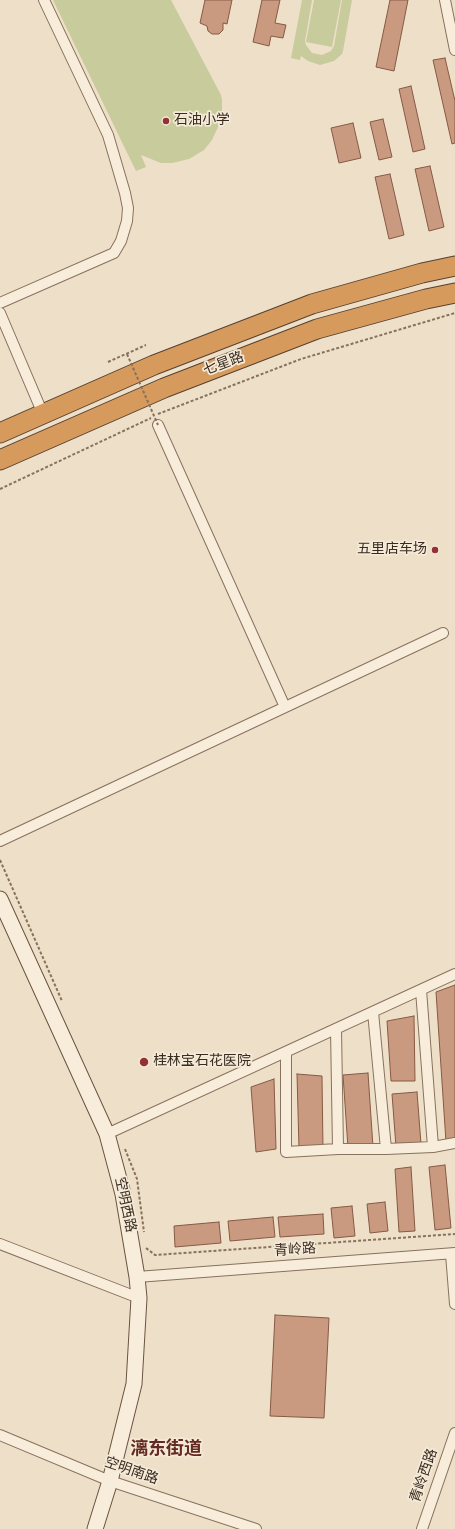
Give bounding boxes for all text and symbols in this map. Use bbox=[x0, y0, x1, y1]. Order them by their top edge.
place label: 石油小学 bbox=[174, 113, 230, 129]
marker: 石油小学 bbox=[161, 116, 171, 126]
street label: 七星路 bbox=[201, 350, 247, 380]
place label: 五里店车场 bbox=[357, 542, 427, 558]
marker: 五里店车场 bbox=[430, 545, 440, 555]
place label: 桂林宝石花医院 bbox=[153, 1054, 251, 1070]
marker: 桂林宝石花医院 bbox=[138, 1056, 150, 1068]
street label: 空明西路 bbox=[110, 1176, 138, 1234]
street label: 青岭路 bbox=[273, 1241, 317, 1261]
district label: 漓东街道 bbox=[130, 1439, 202, 1461]
street label: 青岭西路 bbox=[408, 1447, 442, 1505]
street label: 空明南路 bbox=[102, 1455, 160, 1489]

